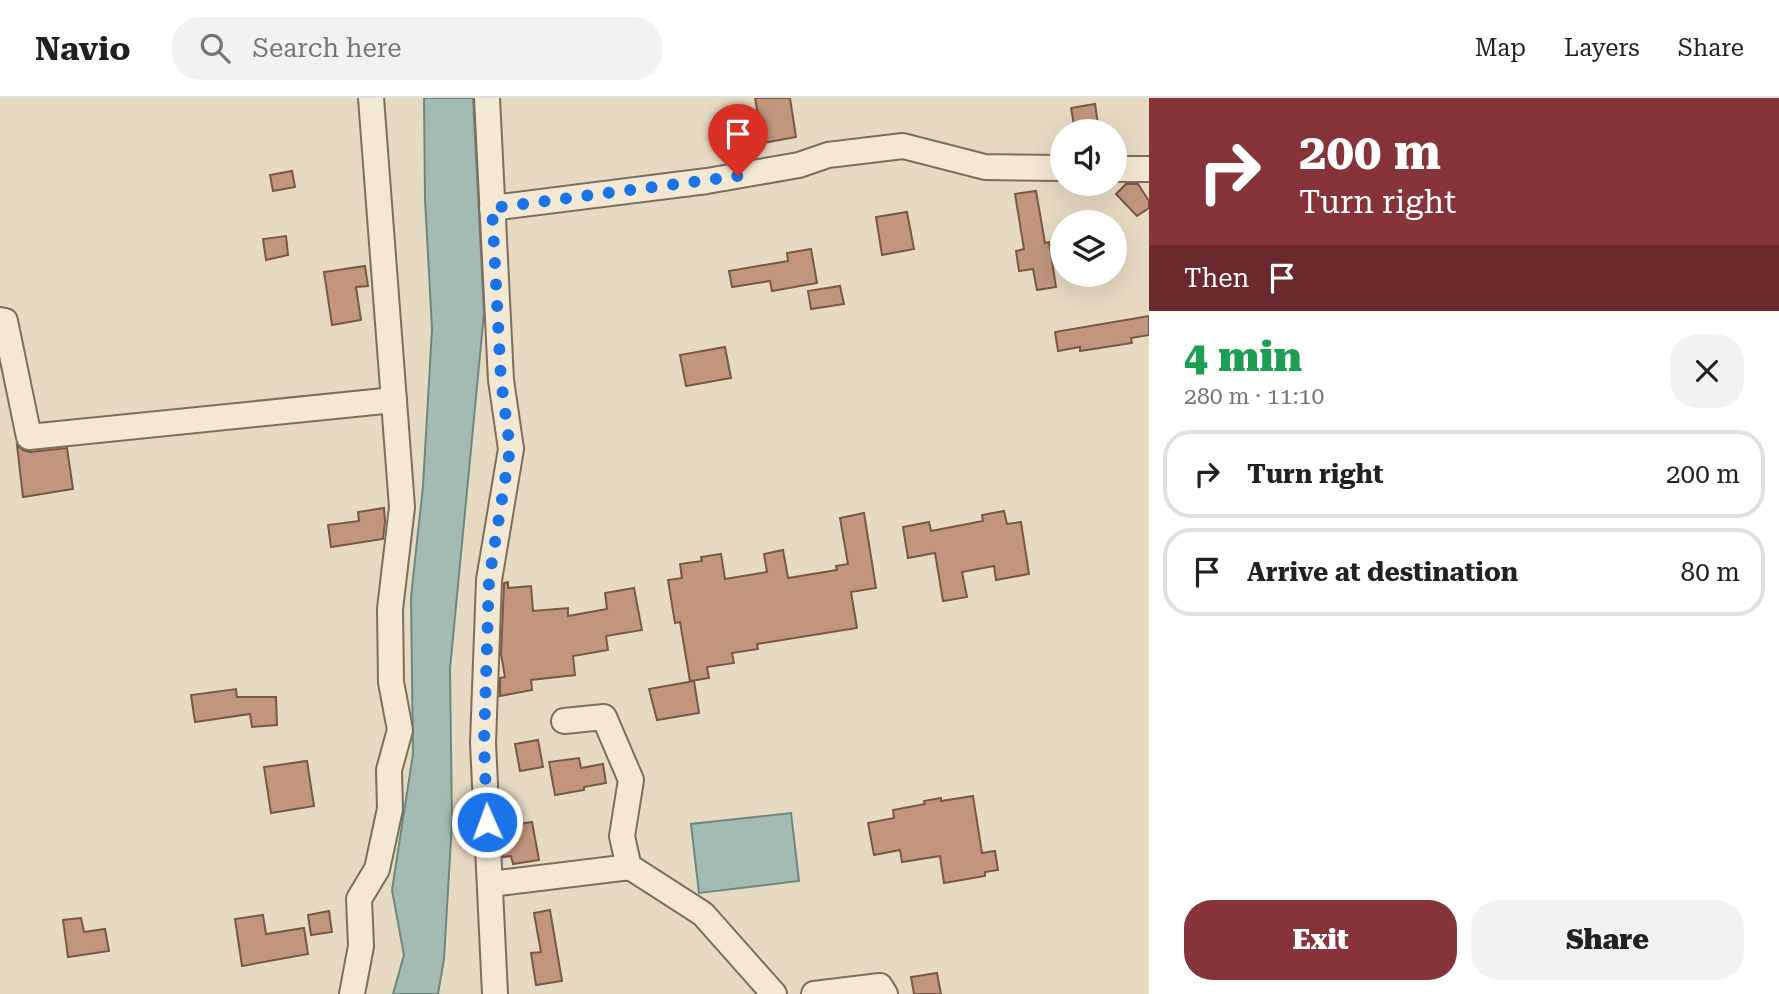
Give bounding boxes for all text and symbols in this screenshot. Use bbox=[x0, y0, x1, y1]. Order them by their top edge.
search box bbox=[172, 17, 662, 80]
text: Navio bbox=[35, 29, 130, 68]
icon: search bbox=[196, 29, 234, 67]
text: Search here bbox=[252, 33, 401, 63]
text: Map bbox=[1475, 34, 1526, 62]
text: Layers bbox=[1564, 34, 1640, 62]
text: Share bbox=[1678, 34, 1744, 62]
pin bbox=[708, 104, 768, 176]
icon: arrive bbox=[719, 115, 757, 153]
map controls bbox=[1050, 119, 1127, 287]
button: sound bbox=[1050, 119, 1127, 196]
text: 200 m bbox=[1299, 124, 1441, 181]
icon: right bbox=[1184, 126, 1275, 217]
text: Turn right bbox=[1299, 183, 1456, 221]
button: layers bbox=[1050, 210, 1127, 287]
icon: arrive bbox=[1263, 259, 1301, 297]
text: Then bbox=[1184, 263, 1249, 293]
text: 4 min bbox=[1184, 332, 1302, 381]
button: close bbox=[1670, 334, 1744, 408]
text: 280 m · 11:10 bbox=[1184, 383, 1324, 410]
icon: right bbox=[1188, 455, 1226, 493]
text: Turn right bbox=[1247, 459, 1383, 489]
text: 200 m bbox=[1666, 459, 1740, 489]
icon: arrive bbox=[1188, 553, 1226, 591]
text: Arrive at destination bbox=[1247, 557, 1518, 587]
text: 80 m bbox=[1681, 557, 1740, 587]
position arrow bbox=[450, 785, 524, 859]
button: Exit bbox=[1184, 900, 1457, 980]
button: Share bbox=[1471, 900, 1744, 980]

